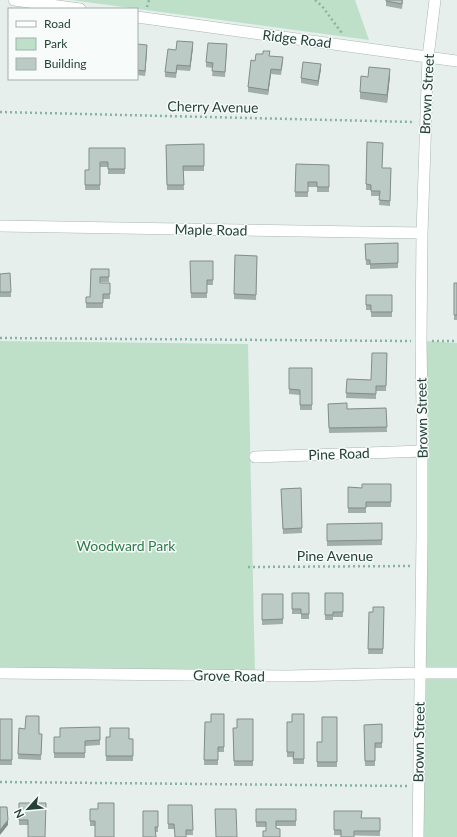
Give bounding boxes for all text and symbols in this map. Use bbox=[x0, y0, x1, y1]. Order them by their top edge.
legend bbox=[8, 8, 138, 80]
text: Road bbox=[44, 16, 71, 31]
street label: Ridge Road bbox=[262, 26, 332, 51]
text: Park bbox=[44, 36, 68, 51]
street label: Brown Street bbox=[416, 53, 437, 135]
text: Building bbox=[44, 56, 87, 71]
street label: Cherry Avenue bbox=[167, 97, 259, 116]
street label: Maple Road bbox=[174, 220, 248, 239]
street label: Brown Street bbox=[412, 377, 431, 459]
street label: Pine Road bbox=[308, 444, 370, 463]
park label: Woodward Park bbox=[77, 537, 176, 554]
street label: Pine Avenue bbox=[297, 547, 373, 564]
street label: Grove Road bbox=[193, 666, 265, 685]
street label: Brown Street bbox=[409, 701, 428, 783]
north arrow bbox=[8, 789, 48, 829]
text: N bbox=[11, 807, 26, 820]

